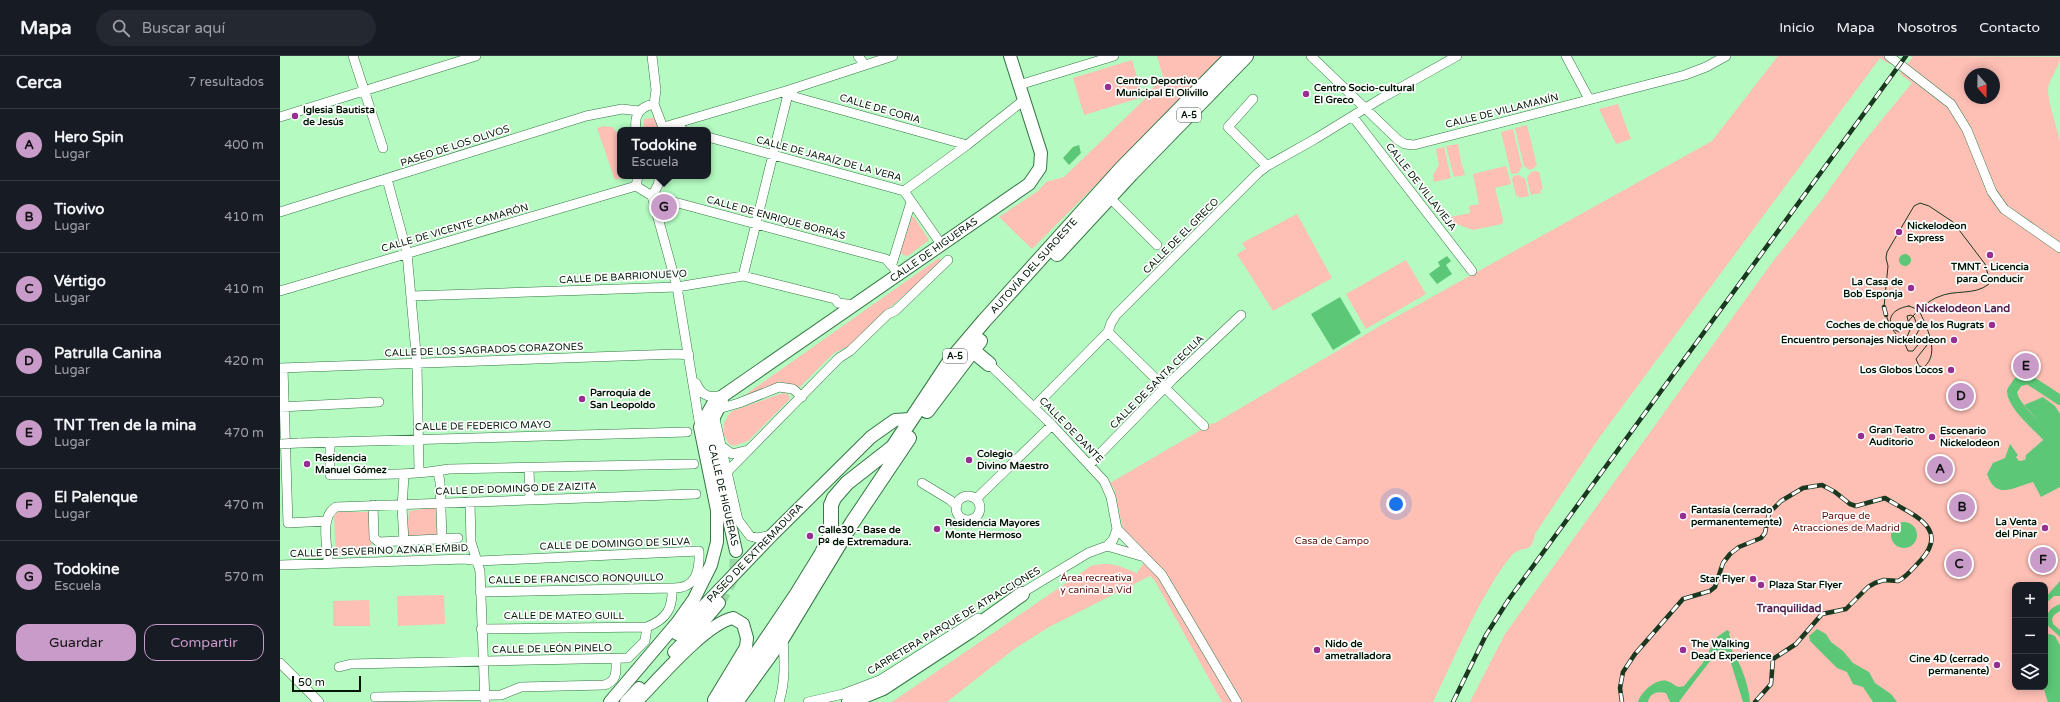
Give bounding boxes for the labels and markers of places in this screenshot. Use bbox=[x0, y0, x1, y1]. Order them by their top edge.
place label: Centro Deportivo Municipal El Olivillo bbox=[1116, 75, 1208, 99]
marker: Centro Deportivo Municipal El Olivillo bbox=[1103, 82, 1113, 92]
place label: Centro Socio-cultural El Greco bbox=[1314, 82, 1415, 106]
marker: Centro Socio-cultural El Greco bbox=[1301, 89, 1311, 99]
place label: Iglesia Bautista de Jesús bbox=[303, 104, 375, 128]
marker: Iglesia Bautista de Jesús bbox=[290, 111, 300, 121]
pin: G bbox=[651, 192, 677, 222]
place label: Nickelodeon Express bbox=[1907, 220, 1966, 244]
marker: Nickelodeon Express bbox=[1894, 227, 1904, 237]
marker: TMNT - Licencia para Conducir bbox=[1985, 250, 1995, 260]
place label: TMNT - Licencia para Conducir bbox=[1950, 261, 2029, 285]
place label: La Casa de Bob Esponja bbox=[1843, 276, 1903, 300]
marker: La Casa de Bob Esponja bbox=[1906, 283, 1916, 293]
place label: Coches de choque de los Rugrats bbox=[1826, 319, 1984, 331]
marker: Coches de choque de los Rugrats bbox=[1987, 320, 1997, 330]
place label: Encuentro personajes Nickelodeon bbox=[1781, 334, 1946, 346]
marker: Encuentro personajes Nickelodeon bbox=[1949, 335, 1959, 345]
pin: E bbox=[2013, 351, 2039, 381]
place label: Los Globos Locos bbox=[1860, 364, 1943, 376]
marker: Los Globos Locos bbox=[1946, 365, 1956, 375]
pin: D bbox=[1948, 381, 1974, 411]
place label: Parroquia de San Leopoldo bbox=[590, 387, 655, 411]
marker: Parroquia de San Leopoldo bbox=[577, 394, 587, 404]
place label: Gran Teatro Auditorio bbox=[1869, 424, 1925, 448]
place label: Escenario Nickelodeon bbox=[1940, 425, 1999, 449]
marker: Gran Teatro Auditorio bbox=[1856, 431, 1866, 441]
marker: Escenario Nickelodeon bbox=[1927, 432, 1937, 442]
place label: Colegio Divino Maestro bbox=[977, 448, 1049, 472]
place label: Residencia Manuel Gómez bbox=[315, 452, 387, 476]
pin: A bbox=[1927, 454, 1953, 484]
marker: Colegio Divino Maestro bbox=[964, 455, 974, 465]
marker: Residencia Manuel Gómez bbox=[302, 459, 312, 469]
pin: B bbox=[1949, 492, 1975, 522]
place label: Fantasía (cerrado permanentemente) bbox=[1691, 504, 1782, 528]
marker: Fantasía (cerrado permanentemente) bbox=[1678, 511, 1688, 521]
place label: La Venta del Pinar bbox=[1995, 516, 2037, 540]
place label: Residencia Mayores Monte Hermoso bbox=[945, 517, 1040, 541]
marker: La Venta del Pinar bbox=[2040, 523, 2050, 533]
place label: Calle30 - Base de Pº de Extremadura. bbox=[818, 524, 912, 548]
marker: Residencia Mayores Monte Hermoso bbox=[932, 524, 942, 534]
marker: Calle30 - Base de Pº de Extremadura. bbox=[805, 531, 815, 541]
pin: F bbox=[2030, 545, 2056, 575]
pin: C bbox=[1946, 549, 1972, 579]
place label: Star Flyer bbox=[1700, 573, 1745, 585]
marker: Star Flyer bbox=[1748, 574, 1758, 584]
place label: Plaza Star Flyer bbox=[1769, 579, 1842, 591]
marker: Plaza Star Flyer bbox=[1756, 580, 1766, 590]
place label: Nido de ametralladora bbox=[1325, 638, 1392, 662]
place label: The Walking Dead Experience bbox=[1690, 638, 1772, 662]
marker: Nido de ametralladora bbox=[1312, 645, 1322, 655]
marker: The Walking Dead Experience bbox=[1678, 645, 1688, 655]
place label: Cine 4D (cerrado permanente) bbox=[1909, 653, 1989, 677]
marker: Cine 4D (cerrado permanente) bbox=[1992, 660, 2002, 670]

